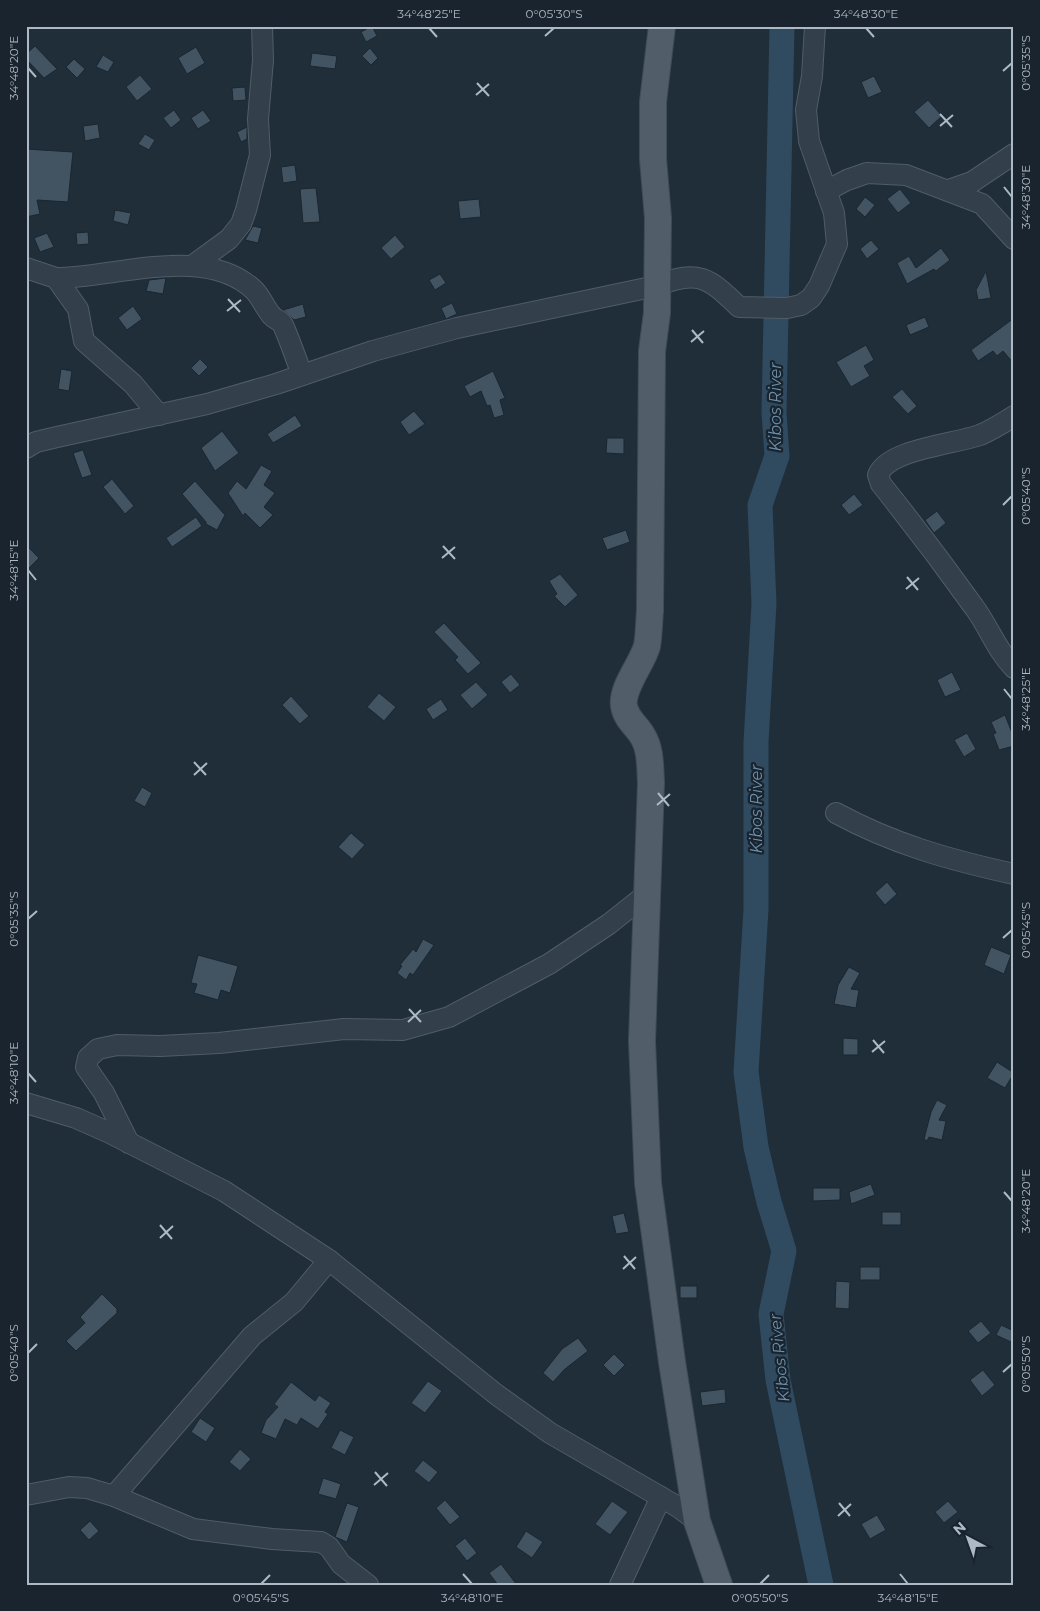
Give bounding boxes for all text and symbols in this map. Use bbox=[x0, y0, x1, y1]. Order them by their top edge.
text: 34°48'25"E bbox=[397, 6, 461, 21]
text: 0°05'30"S bbox=[525, 6, 583, 21]
text: 34°48'30"E bbox=[834, 6, 898, 21]
text: 0°05'35"S bbox=[1018, 35, 1033, 91]
text: 34°48'20"E bbox=[6, 36, 21, 100]
text: 34°48'30"E bbox=[1018, 165, 1033, 229]
water label: Kibos River bbox=[766, 362, 785, 451]
text: 0°05'40"S bbox=[1018, 467, 1033, 525]
text: 34°48'15"E bbox=[6, 539, 21, 601]
text: 34°48'25"E bbox=[1018, 667, 1033, 731]
water label: Kibos River bbox=[747, 764, 766, 853]
text: 0°05'35"S bbox=[6, 891, 21, 947]
text: 0°05'45"S bbox=[1018, 902, 1033, 958]
text: 34°48'10"E bbox=[6, 1042, 21, 1104]
text: 34°48'20"E bbox=[1018, 1169, 1033, 1233]
water label: Kibos River bbox=[765, 1312, 794, 1403]
text: 0°05'40"S bbox=[6, 1324, 21, 1382]
text: 0°05'50"S bbox=[1018, 1336, 1033, 1392]
north arrow bbox=[942, 1514, 992, 1564]
text: N bbox=[949, 1518, 970, 1539]
text: 0°05'45"S bbox=[233, 1590, 289, 1605]
text: 34°48'10"E bbox=[441, 1590, 503, 1605]
text: 0°05'50"S bbox=[732, 1590, 788, 1605]
text: 34°48'15"E bbox=[877, 1590, 939, 1605]

